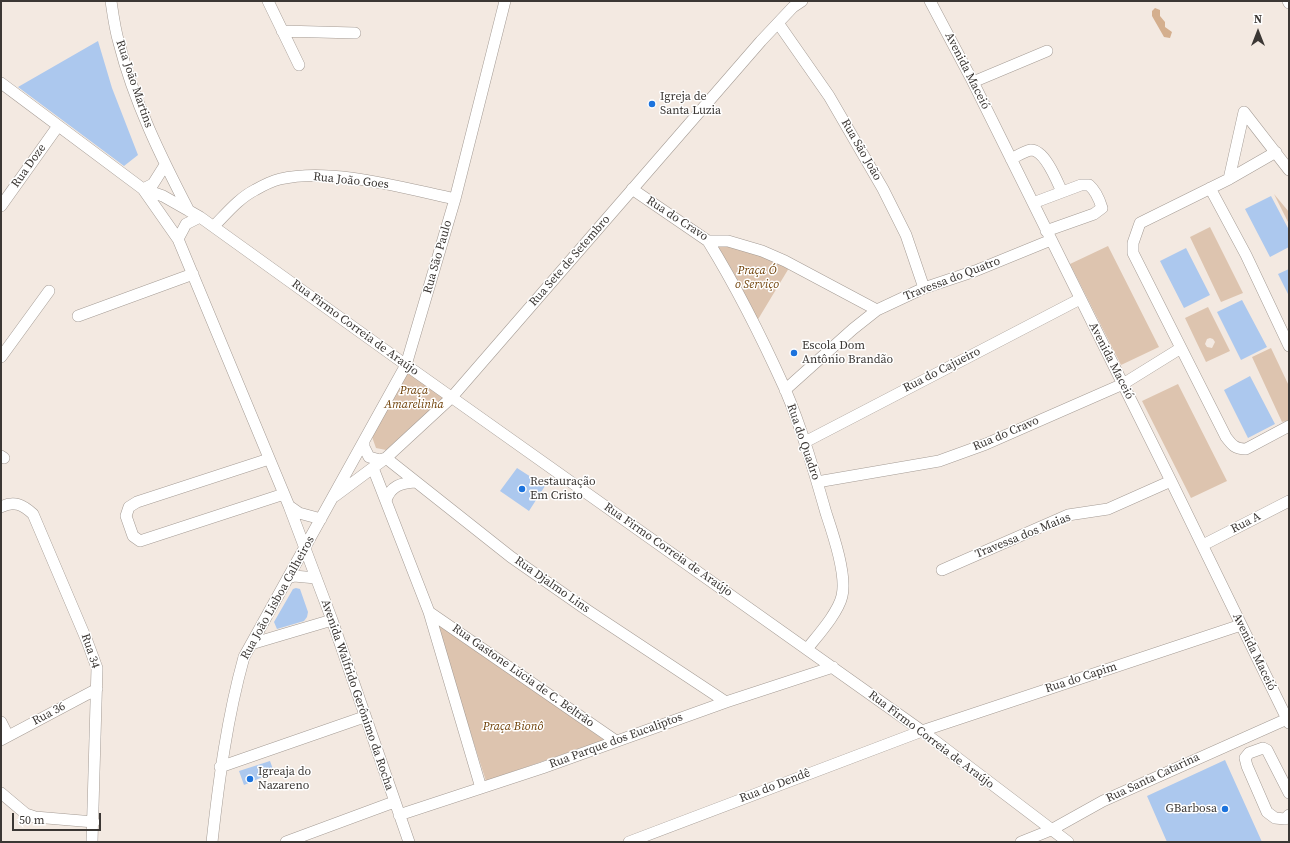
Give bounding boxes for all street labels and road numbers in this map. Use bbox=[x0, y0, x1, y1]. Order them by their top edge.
street label: Avenida Maceió bbox=[941, 30, 993, 112]
street label: Rua João Martins bbox=[112, 38, 156, 130]
street label: Rua São João bbox=[838, 117, 884, 183]
street label: Rua Doze bbox=[9, 141, 49, 191]
street label: Rua João Goes bbox=[312, 170, 390, 192]
street label: Rua do Cravo bbox=[643, 194, 711, 244]
street label: Rua Sete de Setembro bbox=[527, 213, 613, 309]
street label: Rua São Paulo bbox=[421, 219, 455, 295]
street label: Travessa do Quatro bbox=[902, 254, 1002, 304]
street label: Rua Firmo Correia de Araújo bbox=[289, 277, 421, 379]
street label: Avenida Maceió bbox=[1085, 320, 1137, 402]
street label: Rua do Cajueiro bbox=[901, 344, 983, 396]
street label: Rua do Quadro bbox=[783, 402, 823, 482]
street label: Rua do Cravo bbox=[971, 414, 1041, 454]
street label: Rua Firmo Correia de Araújo bbox=[601, 500, 735, 600]
street label: Rua A bbox=[1229, 509, 1263, 537]
street label: Travessa dos Maias bbox=[973, 510, 1073, 562]
street label: Rua João Lisboa Calheiros bbox=[238, 534, 318, 662]
street label: Rua Djalmo Lins bbox=[512, 554, 592, 616]
street label: Avenida Walfrido Gerônimo da Rocha bbox=[317, 598, 397, 792]
street label: Avenida Maceió bbox=[1229, 611, 1279, 693]
street label: Rua Gastone Lúcia de C. Beltrão bbox=[449, 621, 597, 731]
street label: Rua 34 bbox=[78, 632, 102, 670]
street label: Rua do Capim bbox=[1043, 660, 1119, 696]
street label: Rua Firmo Correia de Araújo bbox=[865, 688, 997, 792]
street label: Rua 36 bbox=[30, 699, 68, 729]
street label: Rua Parque dos Eucaliptos bbox=[547, 710, 685, 772]
street label: Rua Santa Catarina bbox=[1104, 750, 1202, 806]
street label: Rua do Dendê bbox=[738, 766, 812, 806]

